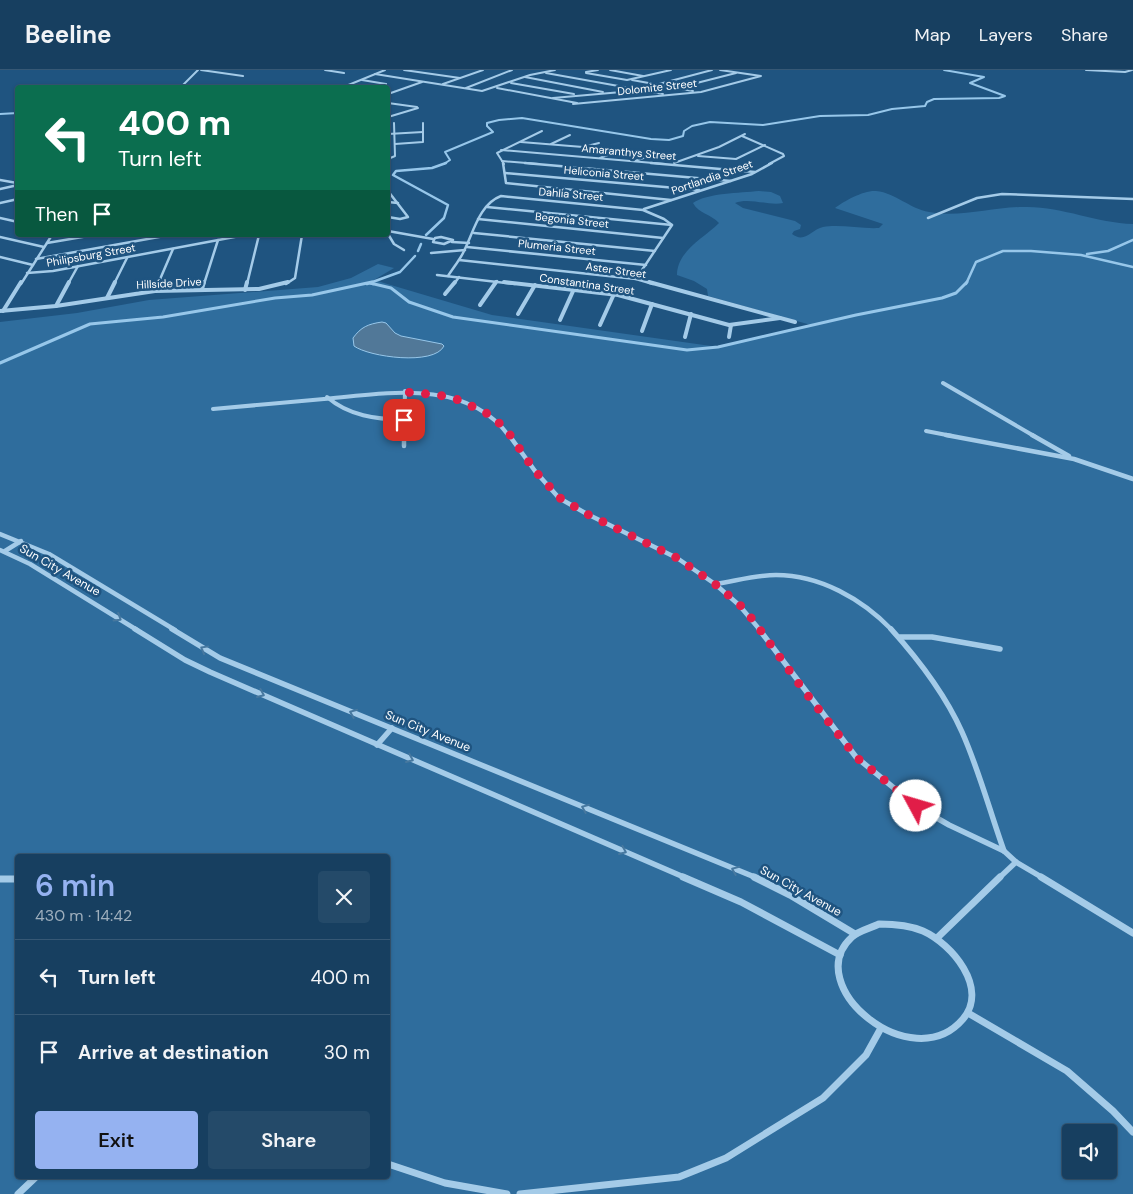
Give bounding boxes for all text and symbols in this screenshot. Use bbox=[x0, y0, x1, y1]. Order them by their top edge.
text: Beeline bbox=[25, 19, 111, 50]
text: Map bbox=[915, 23, 951, 47]
text: Layers bbox=[979, 23, 1033, 47]
text: Share bbox=[1061, 23, 1108, 47]
street label: Dolomite Street bbox=[616, 76, 698, 98]
text: 400 m bbox=[118, 100, 231, 146]
icon: left bbox=[35, 105, 100, 170]
street label: Amaranthys Street bbox=[581, 141, 677, 163]
text: Turn left bbox=[118, 144, 202, 173]
street label: Portlandia Street bbox=[669, 156, 755, 198]
street label: Heliconia Street bbox=[563, 163, 645, 183]
street label: Dahlia Street bbox=[538, 184, 604, 204]
icon: arrive bbox=[88, 200, 116, 228]
text: Then bbox=[35, 202, 78, 227]
street label: Begonia Street bbox=[534, 209, 610, 231]
street label: Plumeria Street bbox=[517, 236, 597, 258]
street label: Philipsburg Street bbox=[45, 240, 137, 270]
street label: Aster Street bbox=[585, 259, 647, 281]
street label: Constantina Street bbox=[539, 270, 635, 298]
street label: Hillside Drive bbox=[136, 274, 202, 292]
pin bbox=[383, 399, 425, 441]
icon: arrive bbox=[390, 406, 418, 434]
street label: Sun City Avenue bbox=[17, 540, 103, 600]
one-way arrow bbox=[112, 611, 121, 621]
one-way arrow bbox=[200, 646, 209, 656]
one-way arrow bbox=[256, 688, 265, 699]
street label: Sun City Avenue bbox=[383, 707, 473, 755]
one-way arrow bbox=[350, 708, 358, 718]
one-way arrow bbox=[405, 752, 414, 763]
position arrow bbox=[889, 779, 941, 831]
one-way arrow bbox=[581, 803, 590, 814]
one-way arrow bbox=[618, 844, 627, 855]
street label: Sun City Avenue bbox=[757, 862, 845, 920]
one-way arrow bbox=[731, 865, 740, 876]
text: 6 min bbox=[35, 866, 115, 905]
button: close bbox=[318, 871, 370, 923]
text: 430 m · 14:42 bbox=[35, 905, 132, 926]
icon: left bbox=[35, 963, 63, 991]
text: Turn left bbox=[78, 965, 156, 990]
text: 400 m bbox=[310, 965, 370, 990]
icon: arrive bbox=[35, 1038, 63, 1066]
text: Arrive at destination bbox=[78, 1040, 269, 1065]
text: 30 m bbox=[324, 1040, 370, 1065]
button: Exit bbox=[35, 1111, 198, 1169]
button: Share bbox=[208, 1111, 370, 1169]
map controls bbox=[1062, 1124, 1117, 1179]
button: sound bbox=[1062, 1124, 1117, 1179]

